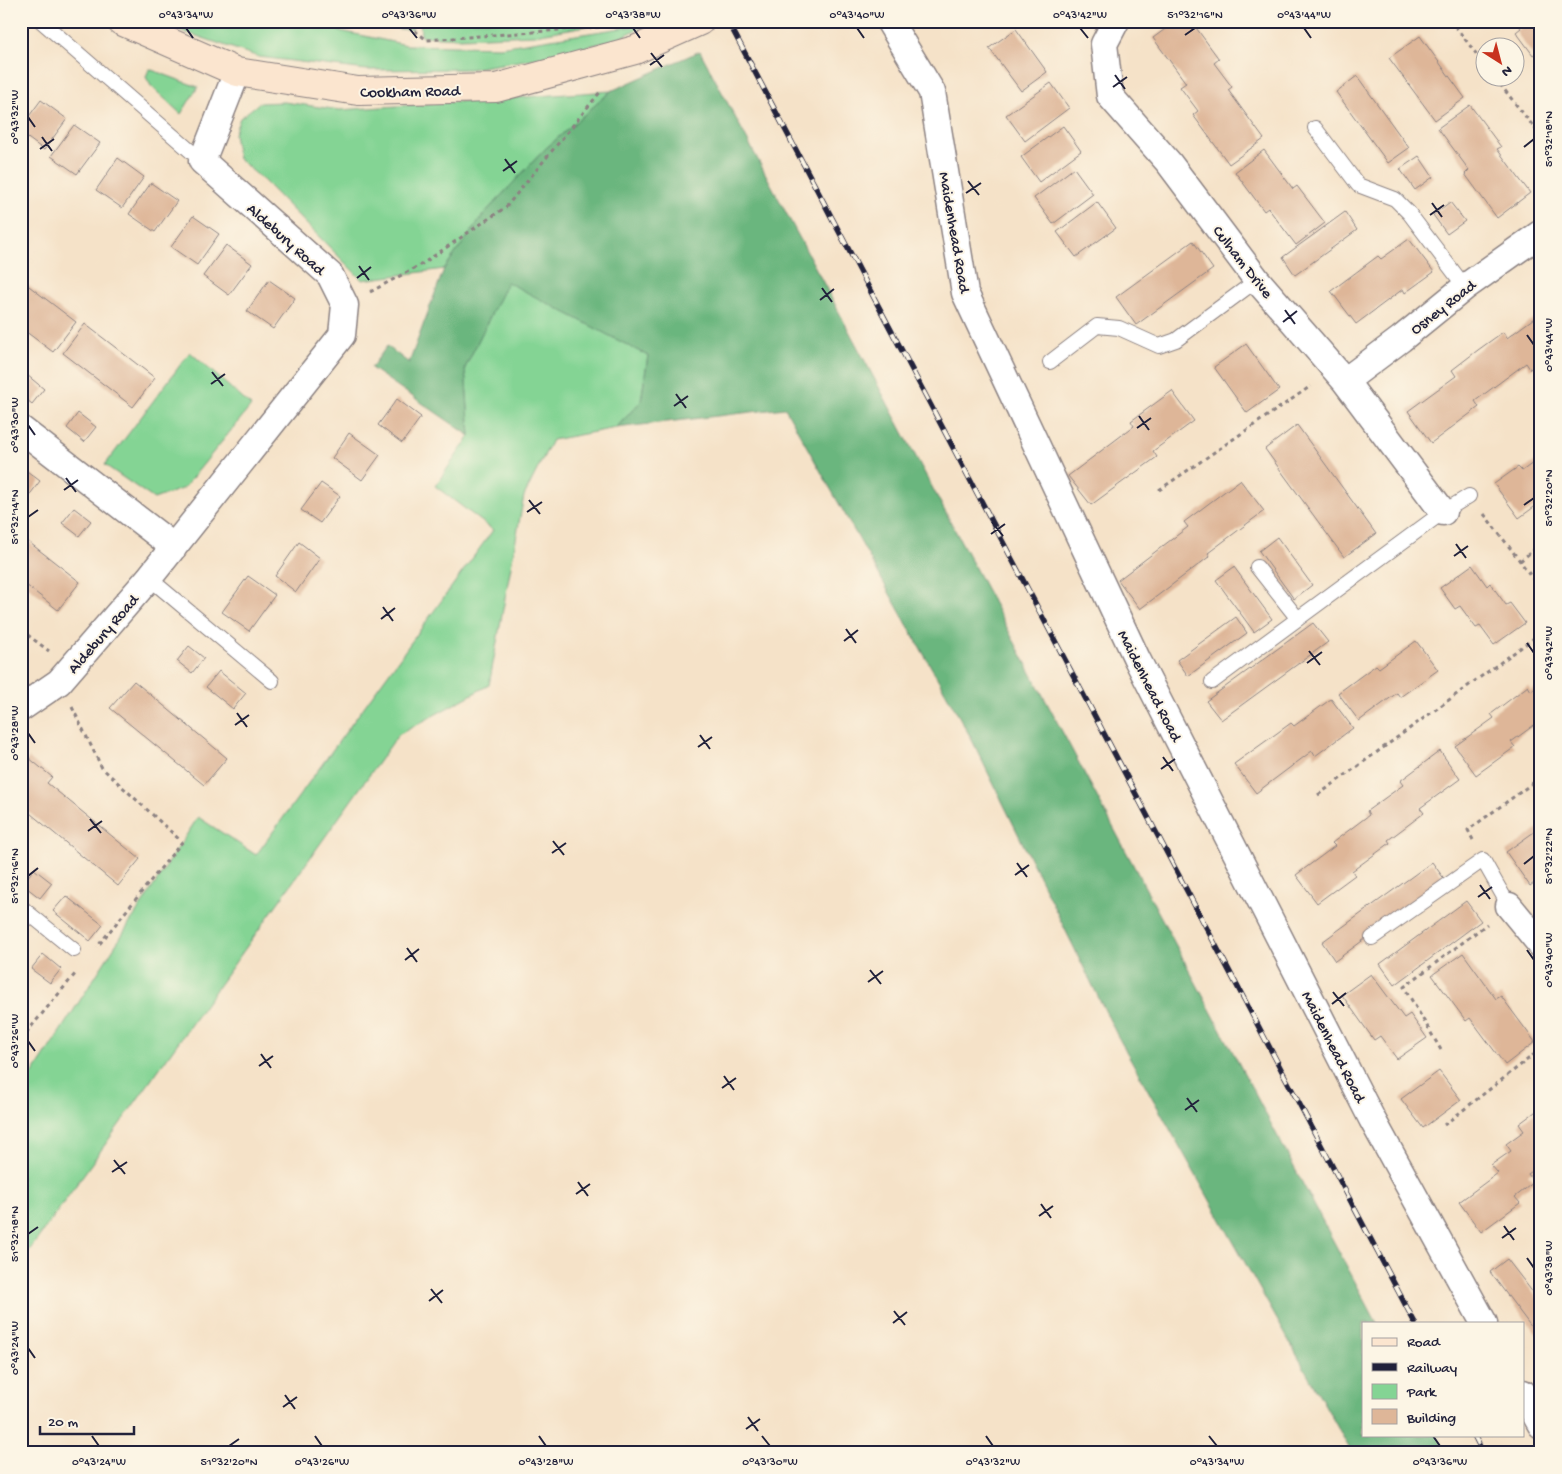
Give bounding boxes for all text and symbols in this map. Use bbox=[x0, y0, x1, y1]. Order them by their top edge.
text: 0°43'34"W bbox=[159, 9, 213, 23]
text: 0°43'36"W bbox=[382, 9, 436, 23]
text: 0°43'38"W bbox=[605, 9, 661, 23]
text: 0°43'40"W bbox=[830, 9, 884, 23]
text: 0°43'42"W bbox=[1053, 9, 1107, 23]
text: 51°32'16"N bbox=[1167, 9, 1223, 23]
text: 0°43'44"W bbox=[1277, 9, 1331, 23]
north arrow bbox=[1474, 38, 1524, 88]
text: N bbox=[1497, 61, 1515, 80]
street label: Cookham Road bbox=[360, 83, 462, 104]
text: 0°43'32"W bbox=[9, 90, 23, 144]
text: 51°32'18"N bbox=[1543, 111, 1557, 167]
street label: Maidenhead Road bbox=[933, 171, 973, 296]
street label: Aldebury Road bbox=[242, 200, 329, 282]
street label: Culham Drive bbox=[1207, 223, 1276, 304]
street label: Osney Road bbox=[1408, 276, 1482, 340]
text: 0°43'44"W bbox=[1543, 318, 1557, 372]
text: 0°43'30"W bbox=[9, 397, 23, 453]
text: 51°32'20"N bbox=[1543, 469, 1557, 527]
text: 51°32'14"N bbox=[9, 489, 23, 545]
street label: Aldebury Road bbox=[65, 591, 145, 679]
text: 0°43'42"W bbox=[1543, 626, 1557, 680]
street label: Maidenhead Road bbox=[1112, 628, 1185, 747]
text: 0°43'28"W bbox=[9, 706, 23, 760]
text: 51°32'22"N bbox=[1543, 828, 1557, 884]
text: 51°32'16"N bbox=[9, 848, 23, 904]
text: 0°43'40"W bbox=[1543, 933, 1557, 987]
street label: Maidenhead Road bbox=[1296, 989, 1369, 1108]
text: 0°43'26"W bbox=[9, 1014, 23, 1068]
text: 51°32'18"N bbox=[9, 1206, 23, 1262]
text: 0°43'38"W bbox=[1543, 1240, 1557, 1296]
text: 0°43'24"W bbox=[9, 1321, 23, 1375]
legend bbox=[1362, 1322, 1524, 1436]
text: Road bbox=[1407, 1334, 1441, 1352]
text: Railway bbox=[1407, 1360, 1458, 1378]
text: Park bbox=[1406, 1384, 1437, 1402]
scale bar bbox=[40, 1404, 134, 1436]
text: Building bbox=[1406, 1410, 1456, 1428]
text: 20 m bbox=[48, 1414, 78, 1432]
text: 0°43'24"W bbox=[72, 1456, 126, 1470]
text: 51°32'20"N bbox=[200, 1456, 258, 1470]
text: 0°43'26"W bbox=[295, 1456, 349, 1470]
text: 0°43'28"W bbox=[519, 1456, 573, 1470]
text: 0°43'30"W bbox=[742, 1456, 798, 1470]
text: 0°43'32"W bbox=[966, 1456, 1020, 1470]
text: 0°43'34"W bbox=[1190, 1456, 1244, 1470]
text: 0°43'36"W bbox=[1413, 1456, 1467, 1470]

